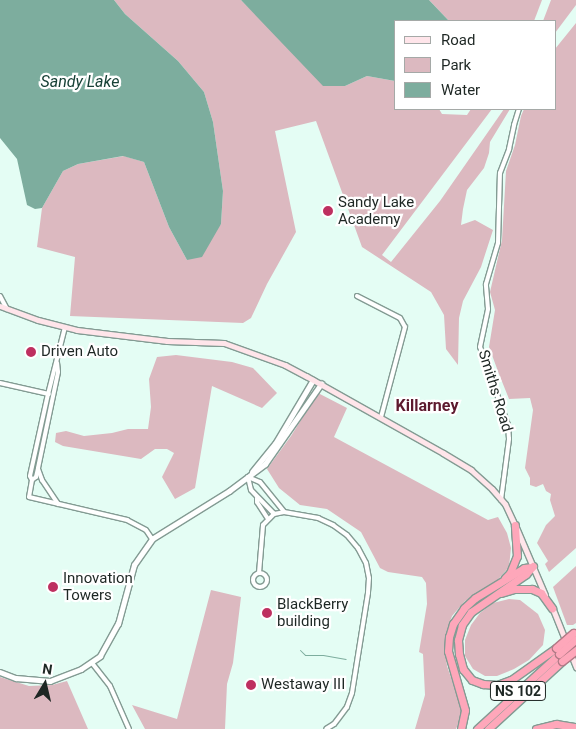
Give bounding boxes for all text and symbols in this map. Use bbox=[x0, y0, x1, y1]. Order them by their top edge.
legend bbox=[394, 20, 556, 110]
text: Road bbox=[441, 31, 475, 49]
text: Park bbox=[441, 56, 471, 74]
water label: Sandy Lake bbox=[40, 72, 120, 92]
text: Water bbox=[441, 81, 480, 99]
place label: Sandy Lake Academy bbox=[338, 193, 414, 228]
marker: Sandy Lake Academy bbox=[322, 205, 334, 217]
place label: Driven Auto bbox=[41, 343, 118, 361]
marker: Driven Auto bbox=[25, 346, 37, 358]
street label: Smiths Road bbox=[474, 348, 516, 434]
district label: Killarney bbox=[396, 396, 458, 416]
place label: Innovation Towers bbox=[63, 569, 133, 604]
marker: Innovation Towers bbox=[47, 581, 59, 593]
place label: BlackBerry building bbox=[277, 595, 348, 630]
marker: BlackBerry building bbox=[261, 607, 273, 619]
north arrow bbox=[20, 659, 70, 709]
text: N bbox=[41, 661, 53, 678]
place label: Westaway III bbox=[261, 676, 345, 694]
marker: Westaway III bbox=[245, 679, 257, 691]
road number: NS 102 bbox=[489, 679, 547, 702]

